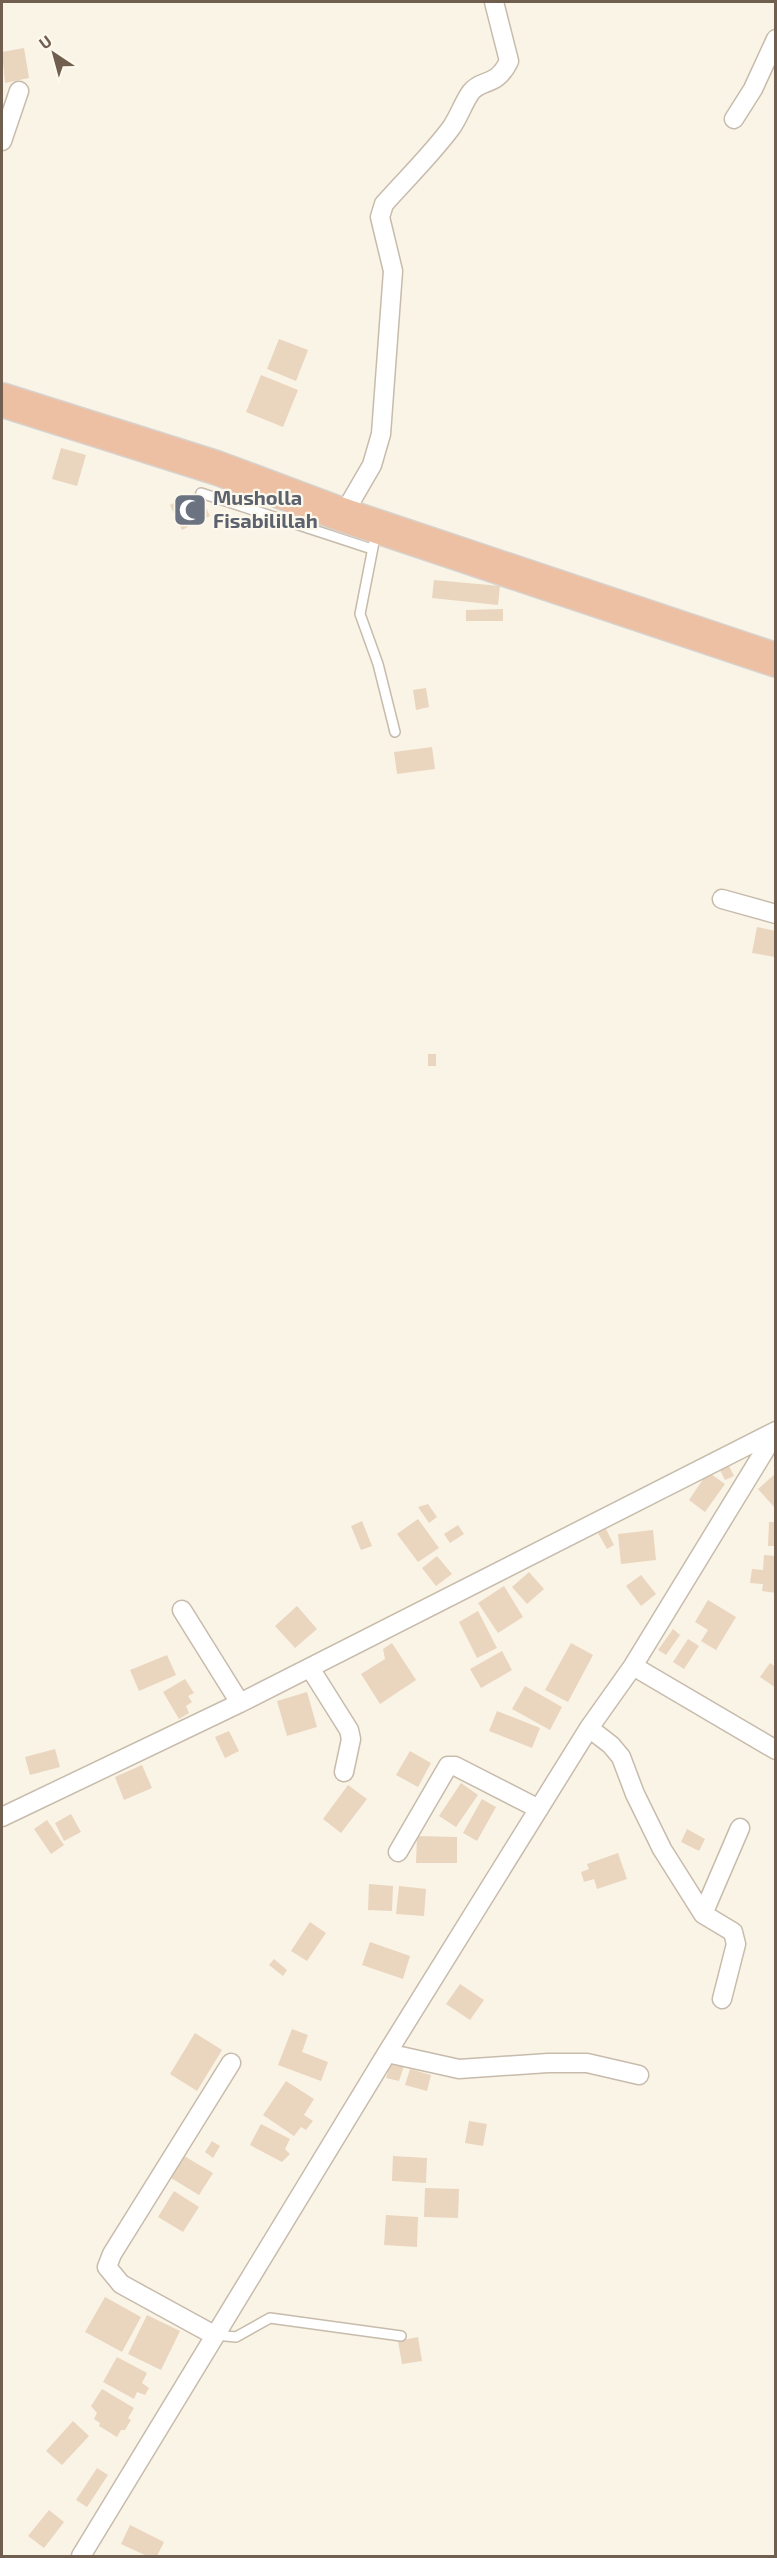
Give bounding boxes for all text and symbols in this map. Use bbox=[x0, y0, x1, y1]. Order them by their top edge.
north arrow bbox=[24, 24, 84, 84]
text: U bbox=[35, 31, 55, 52]
place label: Musholla Fisabilillah bbox=[213, 485, 318, 532]
mosque icon: Musholla Fisabilillah bbox=[172, 492, 208, 528]

